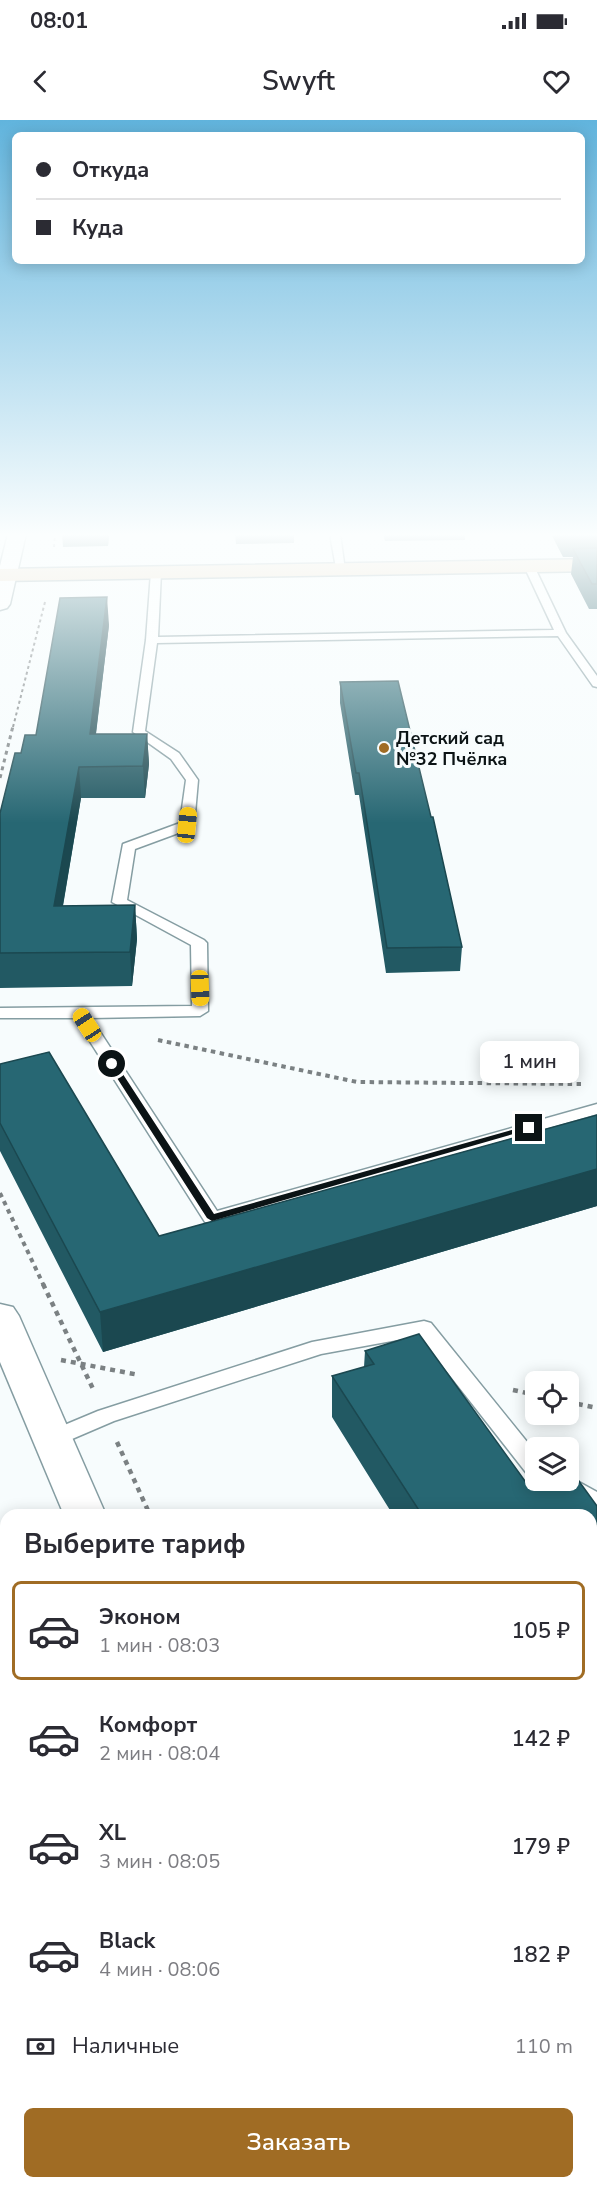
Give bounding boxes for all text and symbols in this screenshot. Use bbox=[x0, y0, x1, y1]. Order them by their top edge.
text: 08:01 bbox=[30, 6, 88, 36]
text: Swyft bbox=[262, 63, 335, 100]
icon: back bbox=[24, 65, 57, 98]
icon: heart bbox=[540, 65, 573, 98]
text: Откуда bbox=[72, 155, 149, 185]
text: Куда bbox=[72, 213, 124, 243]
place label: Детский сад №32 Пчёлка bbox=[396, 726, 507, 771]
marker: Детский сад №32 Пчёлка bbox=[377, 741, 391, 755]
car bbox=[176, 806, 198, 844]
car bbox=[190, 970, 210, 1006]
car bbox=[70, 1005, 104, 1045]
callout: 1 мин bbox=[480, 1041, 578, 1083]
text: 1 мин bbox=[502, 1048, 557, 1075]
route start bbox=[98, 1050, 125, 1077]
route end bbox=[515, 1114, 542, 1141]
map controls bbox=[525, 1371, 579, 1491]
button: locate bbox=[525, 1371, 579, 1425]
button: layers bbox=[525, 1437, 579, 1491]
text: Выберите тариф bbox=[24, 1526, 246, 1563]
text: Эконом bbox=[99, 1602, 181, 1632]
icon: car bbox=[27, 1604, 81, 1658]
text: 105 ₽ bbox=[511, 1616, 570, 1646]
text: 1 мин · 08:03 bbox=[99, 1632, 220, 1659]
text: Комфорт bbox=[99, 1710, 197, 1740]
icon: car bbox=[27, 1712, 81, 1766]
text: 142 ₽ bbox=[511, 1724, 570, 1754]
text: 2 мин · 08:04 bbox=[99, 1740, 220, 1767]
text: XL bbox=[99, 1818, 126, 1848]
icon: car bbox=[27, 1820, 81, 1874]
text: 179 ₽ bbox=[511, 1832, 570, 1862]
text: 3 мин · 08:05 bbox=[99, 1848, 220, 1875]
text: Black bbox=[99, 1926, 155, 1956]
icon: car bbox=[27, 1928, 81, 1982]
text: 182 ₽ bbox=[511, 1940, 570, 1970]
text: 4 мин · 08:06 bbox=[99, 1956, 220, 1983]
icon: cash bbox=[24, 2030, 57, 2063]
text: Наличные bbox=[72, 2031, 179, 2061]
text: 110 m bbox=[515, 2033, 573, 2060]
button: Заказать bbox=[24, 2108, 573, 2177]

